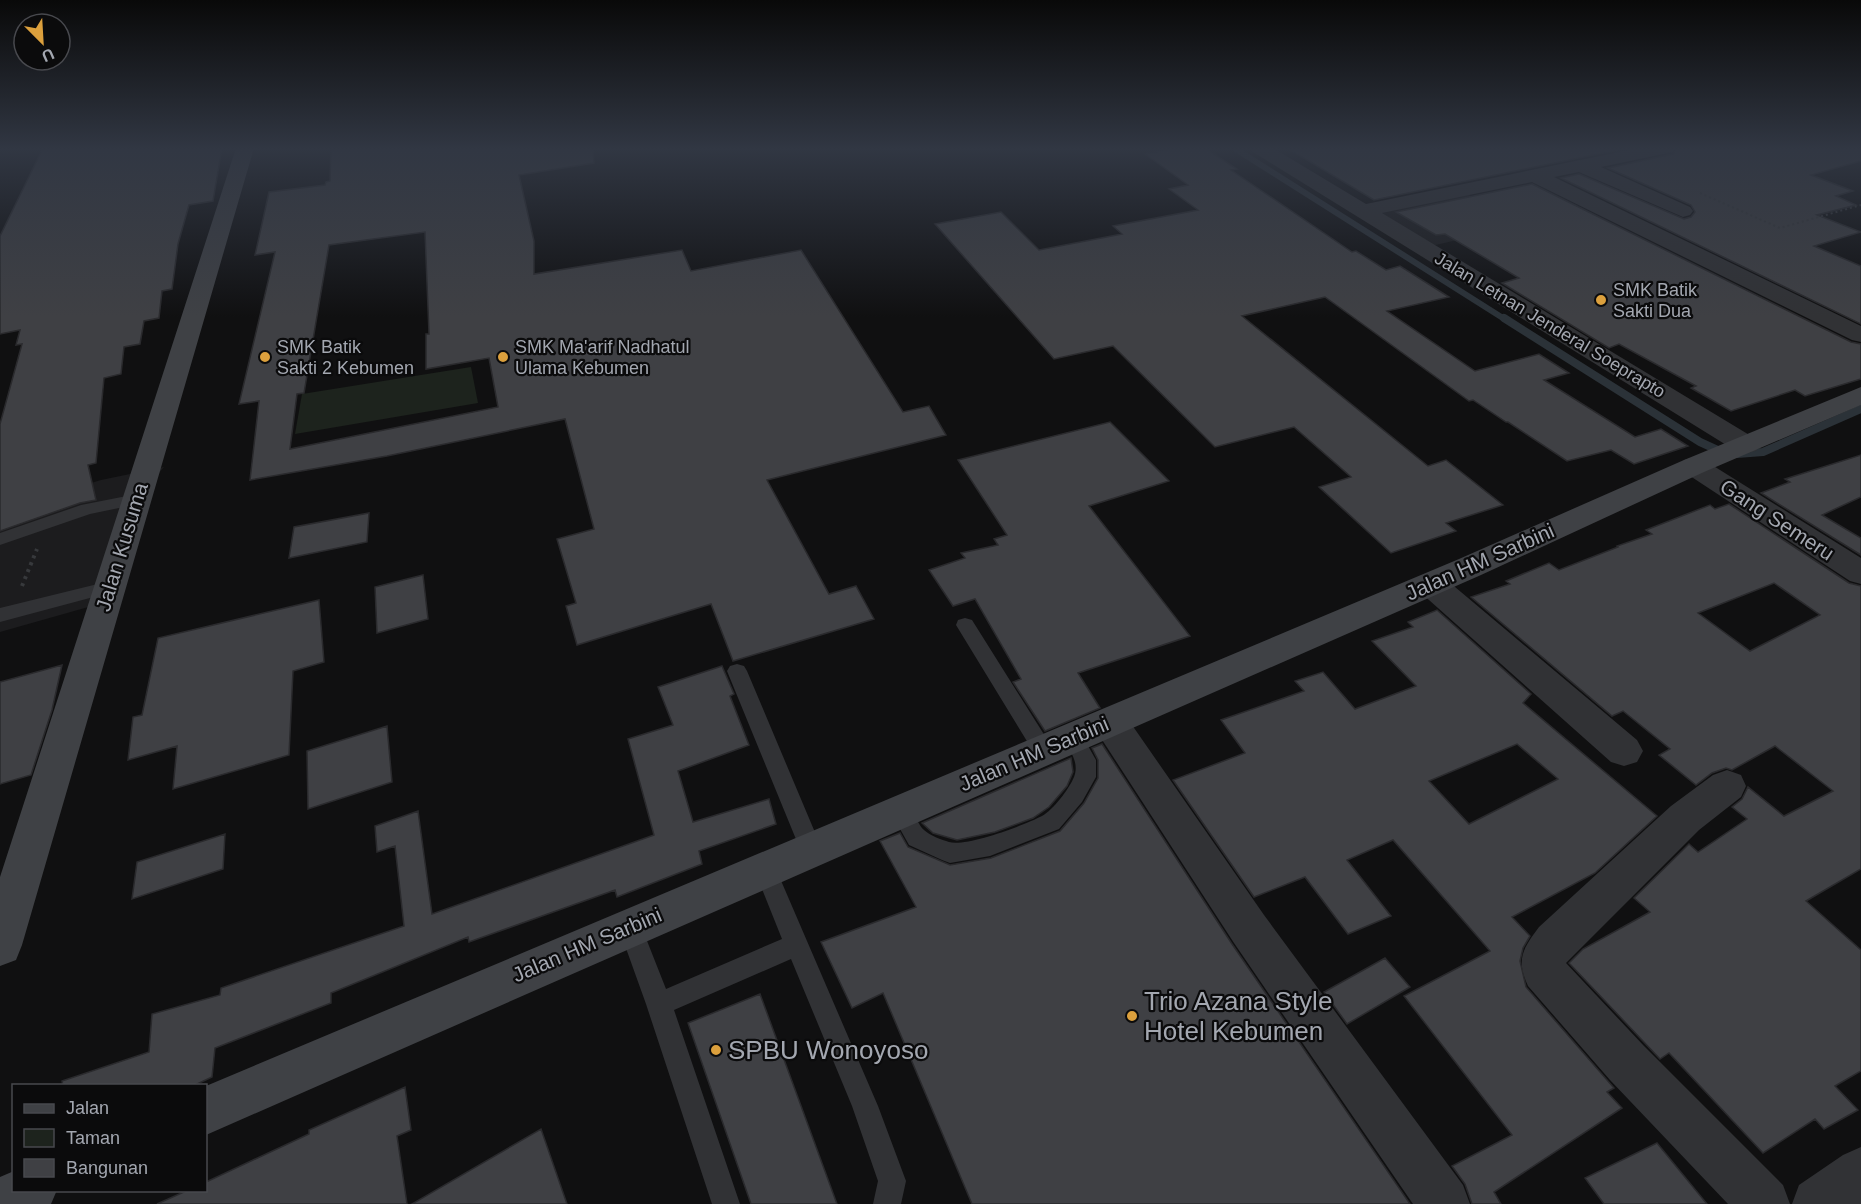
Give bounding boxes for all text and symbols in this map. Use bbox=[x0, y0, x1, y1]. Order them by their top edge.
north arrow bbox=[12, 12, 72, 72]
text: U bbox=[39, 45, 57, 65]
street label: Jalan Letnan Jenderal Soeprapto bbox=[1431, 248, 1669, 402]
place label: SMK Batik Sakti Dua bbox=[1613, 280, 1698, 321]
marker: SMK Batik Sakti Dua bbox=[1594, 293, 1608, 307]
place label: SMK Batik Sakti 2 Kebumen bbox=[277, 337, 414, 378]
place label: SMK Ma'arif Nadhatul Ulama Kebumen bbox=[515, 337, 690, 378]
marker: SMK Batik Sakti 2 Kebumen bbox=[258, 350, 272, 364]
marker: SMK Ma'arif Nadhatul Ulama Kebumen bbox=[496, 350, 510, 364]
street label: Gang Semeru bbox=[1716, 474, 1838, 565]
street label: Jalan Kusuma bbox=[91, 480, 152, 614]
street label: Jalan HM Sarbini bbox=[1402, 519, 1558, 605]
street label: Jalan HM Sarbini bbox=[956, 712, 1112, 795]
street label: Jalan HM Sarbini bbox=[509, 903, 665, 986]
place label: Trio Azana Style Hotel Kebumen bbox=[1144, 986, 1332, 1046]
marker: Trio Azana Style Hotel Kebumen bbox=[1125, 1009, 1139, 1023]
place label: SPBU Wonoyoso bbox=[728, 1035, 928, 1065]
marker: SPBU Wonoyoso bbox=[709, 1043, 723, 1057]
legend bbox=[12, 1084, 207, 1192]
text: Jalan bbox=[66, 1098, 109, 1118]
text: Taman bbox=[66, 1128, 120, 1148]
text: Bangunan bbox=[66, 1158, 148, 1178]

